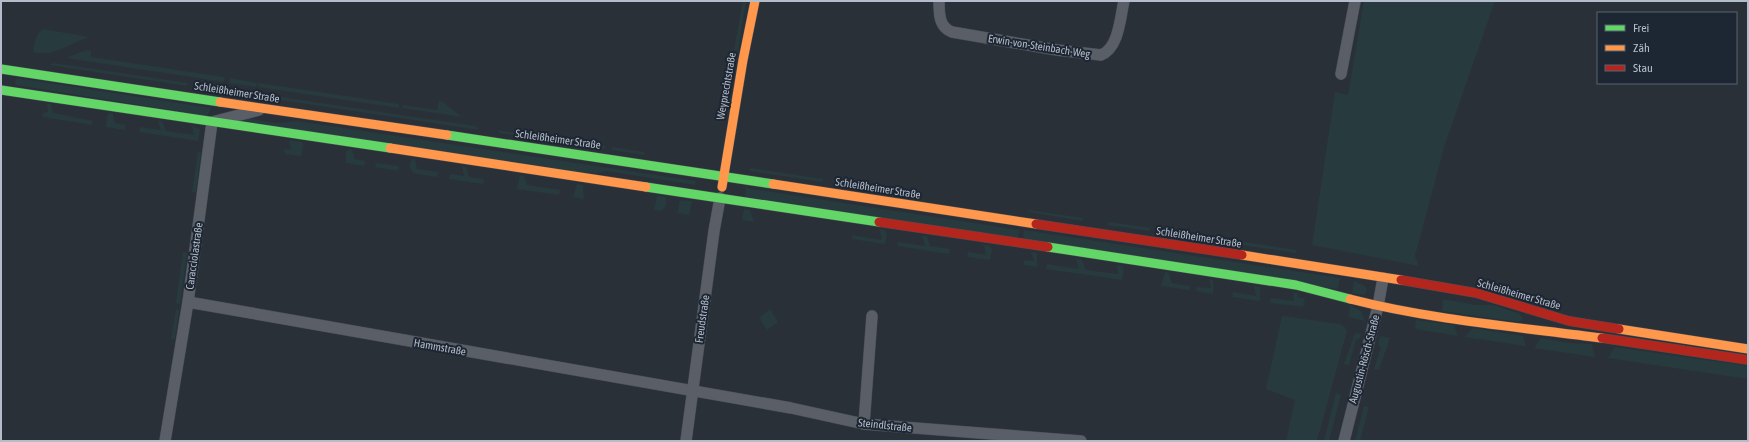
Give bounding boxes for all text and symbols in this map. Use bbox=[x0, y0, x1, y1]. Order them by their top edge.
legend bbox=[1597, 12, 1737, 84]
text: Frei bbox=[1633, 21, 1649, 35]
street label: Erwin-von-Steinbach-Weg bbox=[987, 32, 1091, 60]
text: Zäh bbox=[1633, 41, 1650, 55]
street label: Weyprechtstraße bbox=[714, 51, 738, 121]
text: Stau bbox=[1633, 61, 1653, 75]
street label: Schleißheimer Straße bbox=[194, 79, 280, 105]
street label: Schleißheimer Straße bbox=[515, 127, 601, 151]
street label: Schleißheimer Straße bbox=[835, 175, 921, 201]
street label: Caracciolastraße bbox=[183, 222, 205, 290]
street label: Schleißheimer Straße bbox=[1156, 224, 1242, 250]
street label: Schleißheimer Straße bbox=[1476, 276, 1562, 312]
street label: Freudstraße bbox=[693, 294, 711, 344]
street label: Augustin-Rösch-Straße bbox=[1346, 313, 1382, 405]
street label: Hammstraße bbox=[413, 337, 467, 357]
street label: Steindlstraße bbox=[858, 416, 912, 434]

